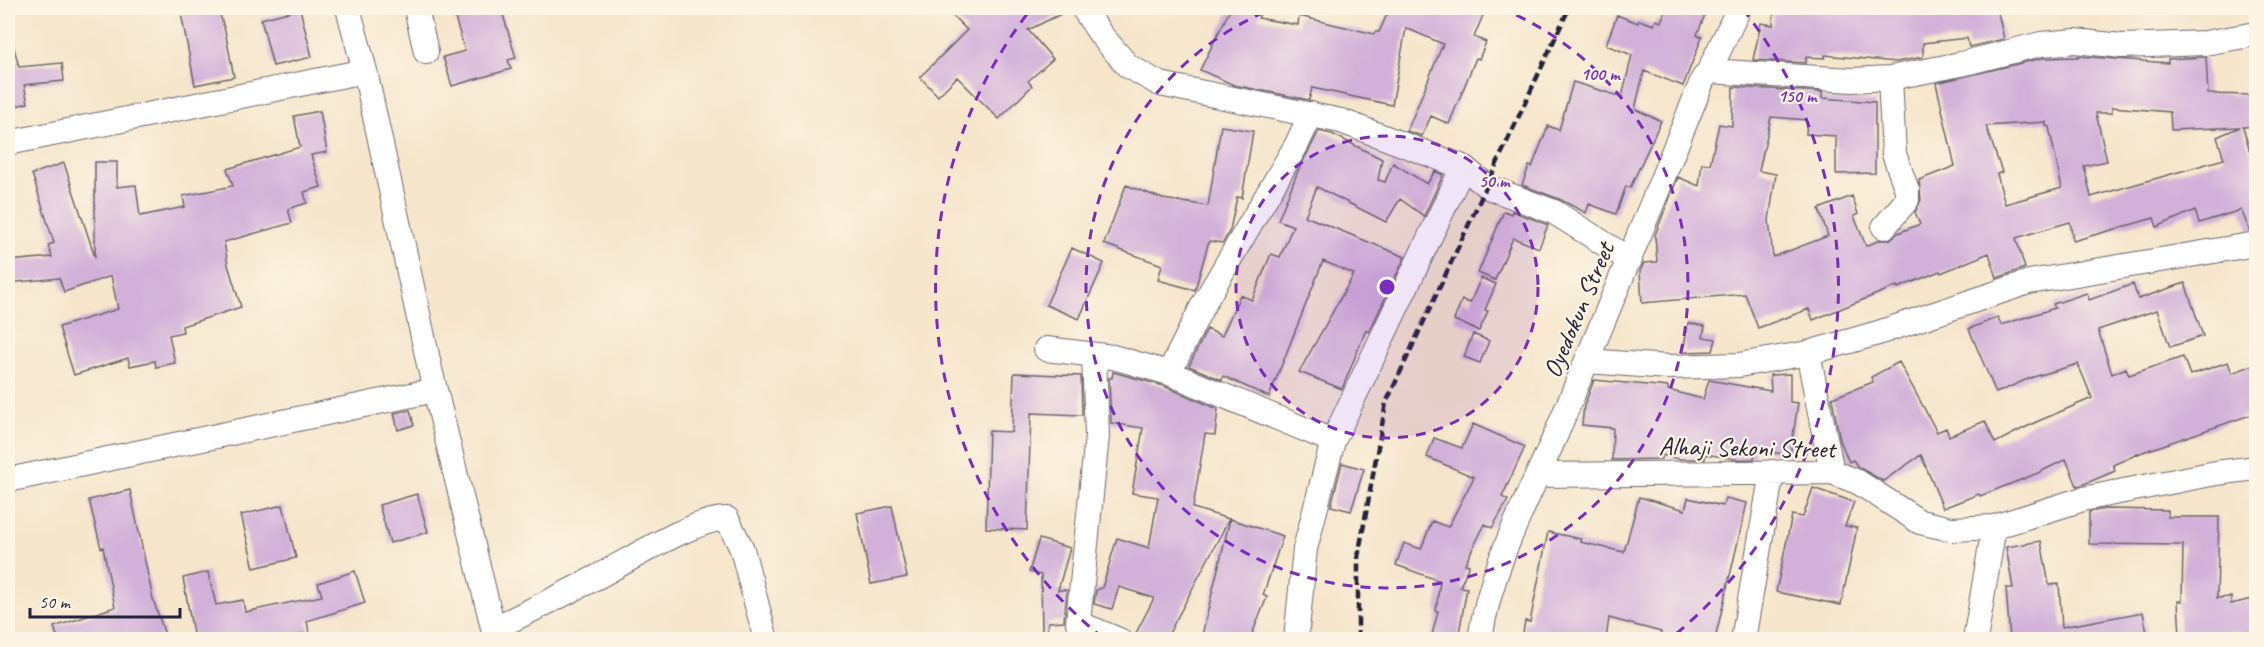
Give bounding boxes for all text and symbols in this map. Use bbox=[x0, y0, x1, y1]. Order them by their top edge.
text: 100 m bbox=[1581, 63, 1621, 85]
text: 150 m bbox=[1778, 85, 1818, 107]
text: 50 m bbox=[1479, 170, 1511, 192]
street label: Oyedokun Street bbox=[1535, 235, 1623, 383]
centre of rings bbox=[1377, 277, 1397, 297]
street label: Alhaji Sekoni Street bbox=[1659, 429, 1838, 466]
scale bar bbox=[30, 581, 180, 619]
text: 50 m bbox=[39, 591, 72, 613]

